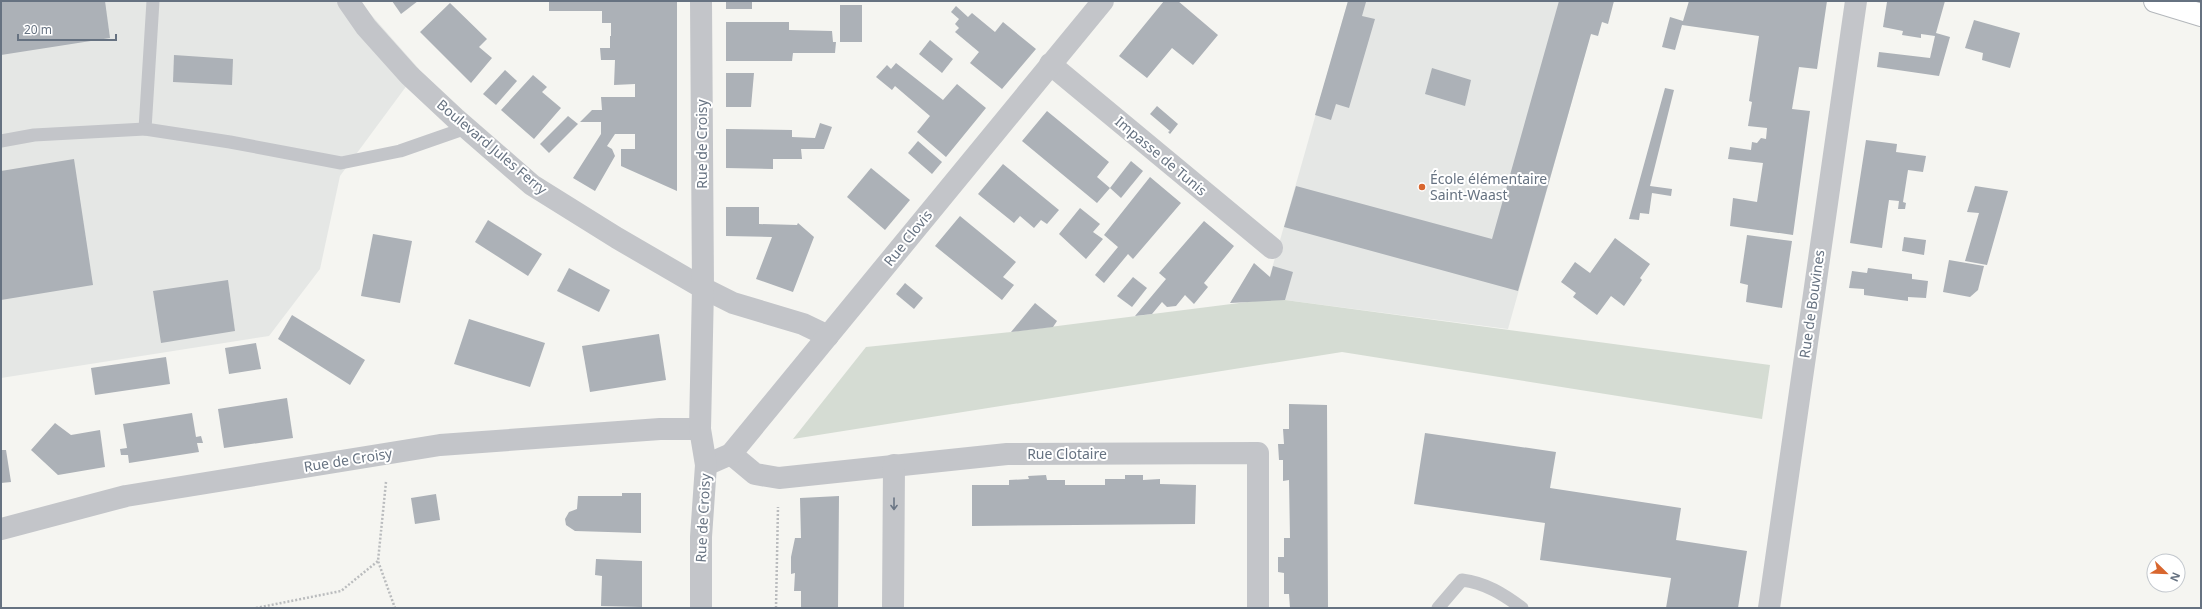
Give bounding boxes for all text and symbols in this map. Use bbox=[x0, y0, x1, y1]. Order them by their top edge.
scale bar bbox=[18, 16, 116, 42]
text: 20 m bbox=[24, 21, 52, 38]
street label: Boulevard Jules Ferry bbox=[433, 95, 552, 199]
street label: Rue de Croisy bbox=[692, 98, 711, 189]
street label: Impasse de Tunis bbox=[1112, 112, 1211, 200]
place label: École élémentaire Saint-Waast bbox=[1430, 169, 1547, 204]
marker: École élémentaire Saint-Waast bbox=[1417, 182, 1427, 192]
street label: Rue Clovis bbox=[879, 205, 936, 270]
street label: Rue de Bouvines bbox=[1794, 248, 1829, 359]
street label: Rue de Croisy bbox=[302, 443, 394, 476]
street label: Rue Clotaire bbox=[1027, 444, 1107, 463]
street label: Rue de Croisy bbox=[691, 472, 714, 563]
one-way arrow bbox=[890, 497, 898, 510]
north arrow bbox=[2146, 553, 2186, 593]
text: N bbox=[2167, 570, 2184, 584]

